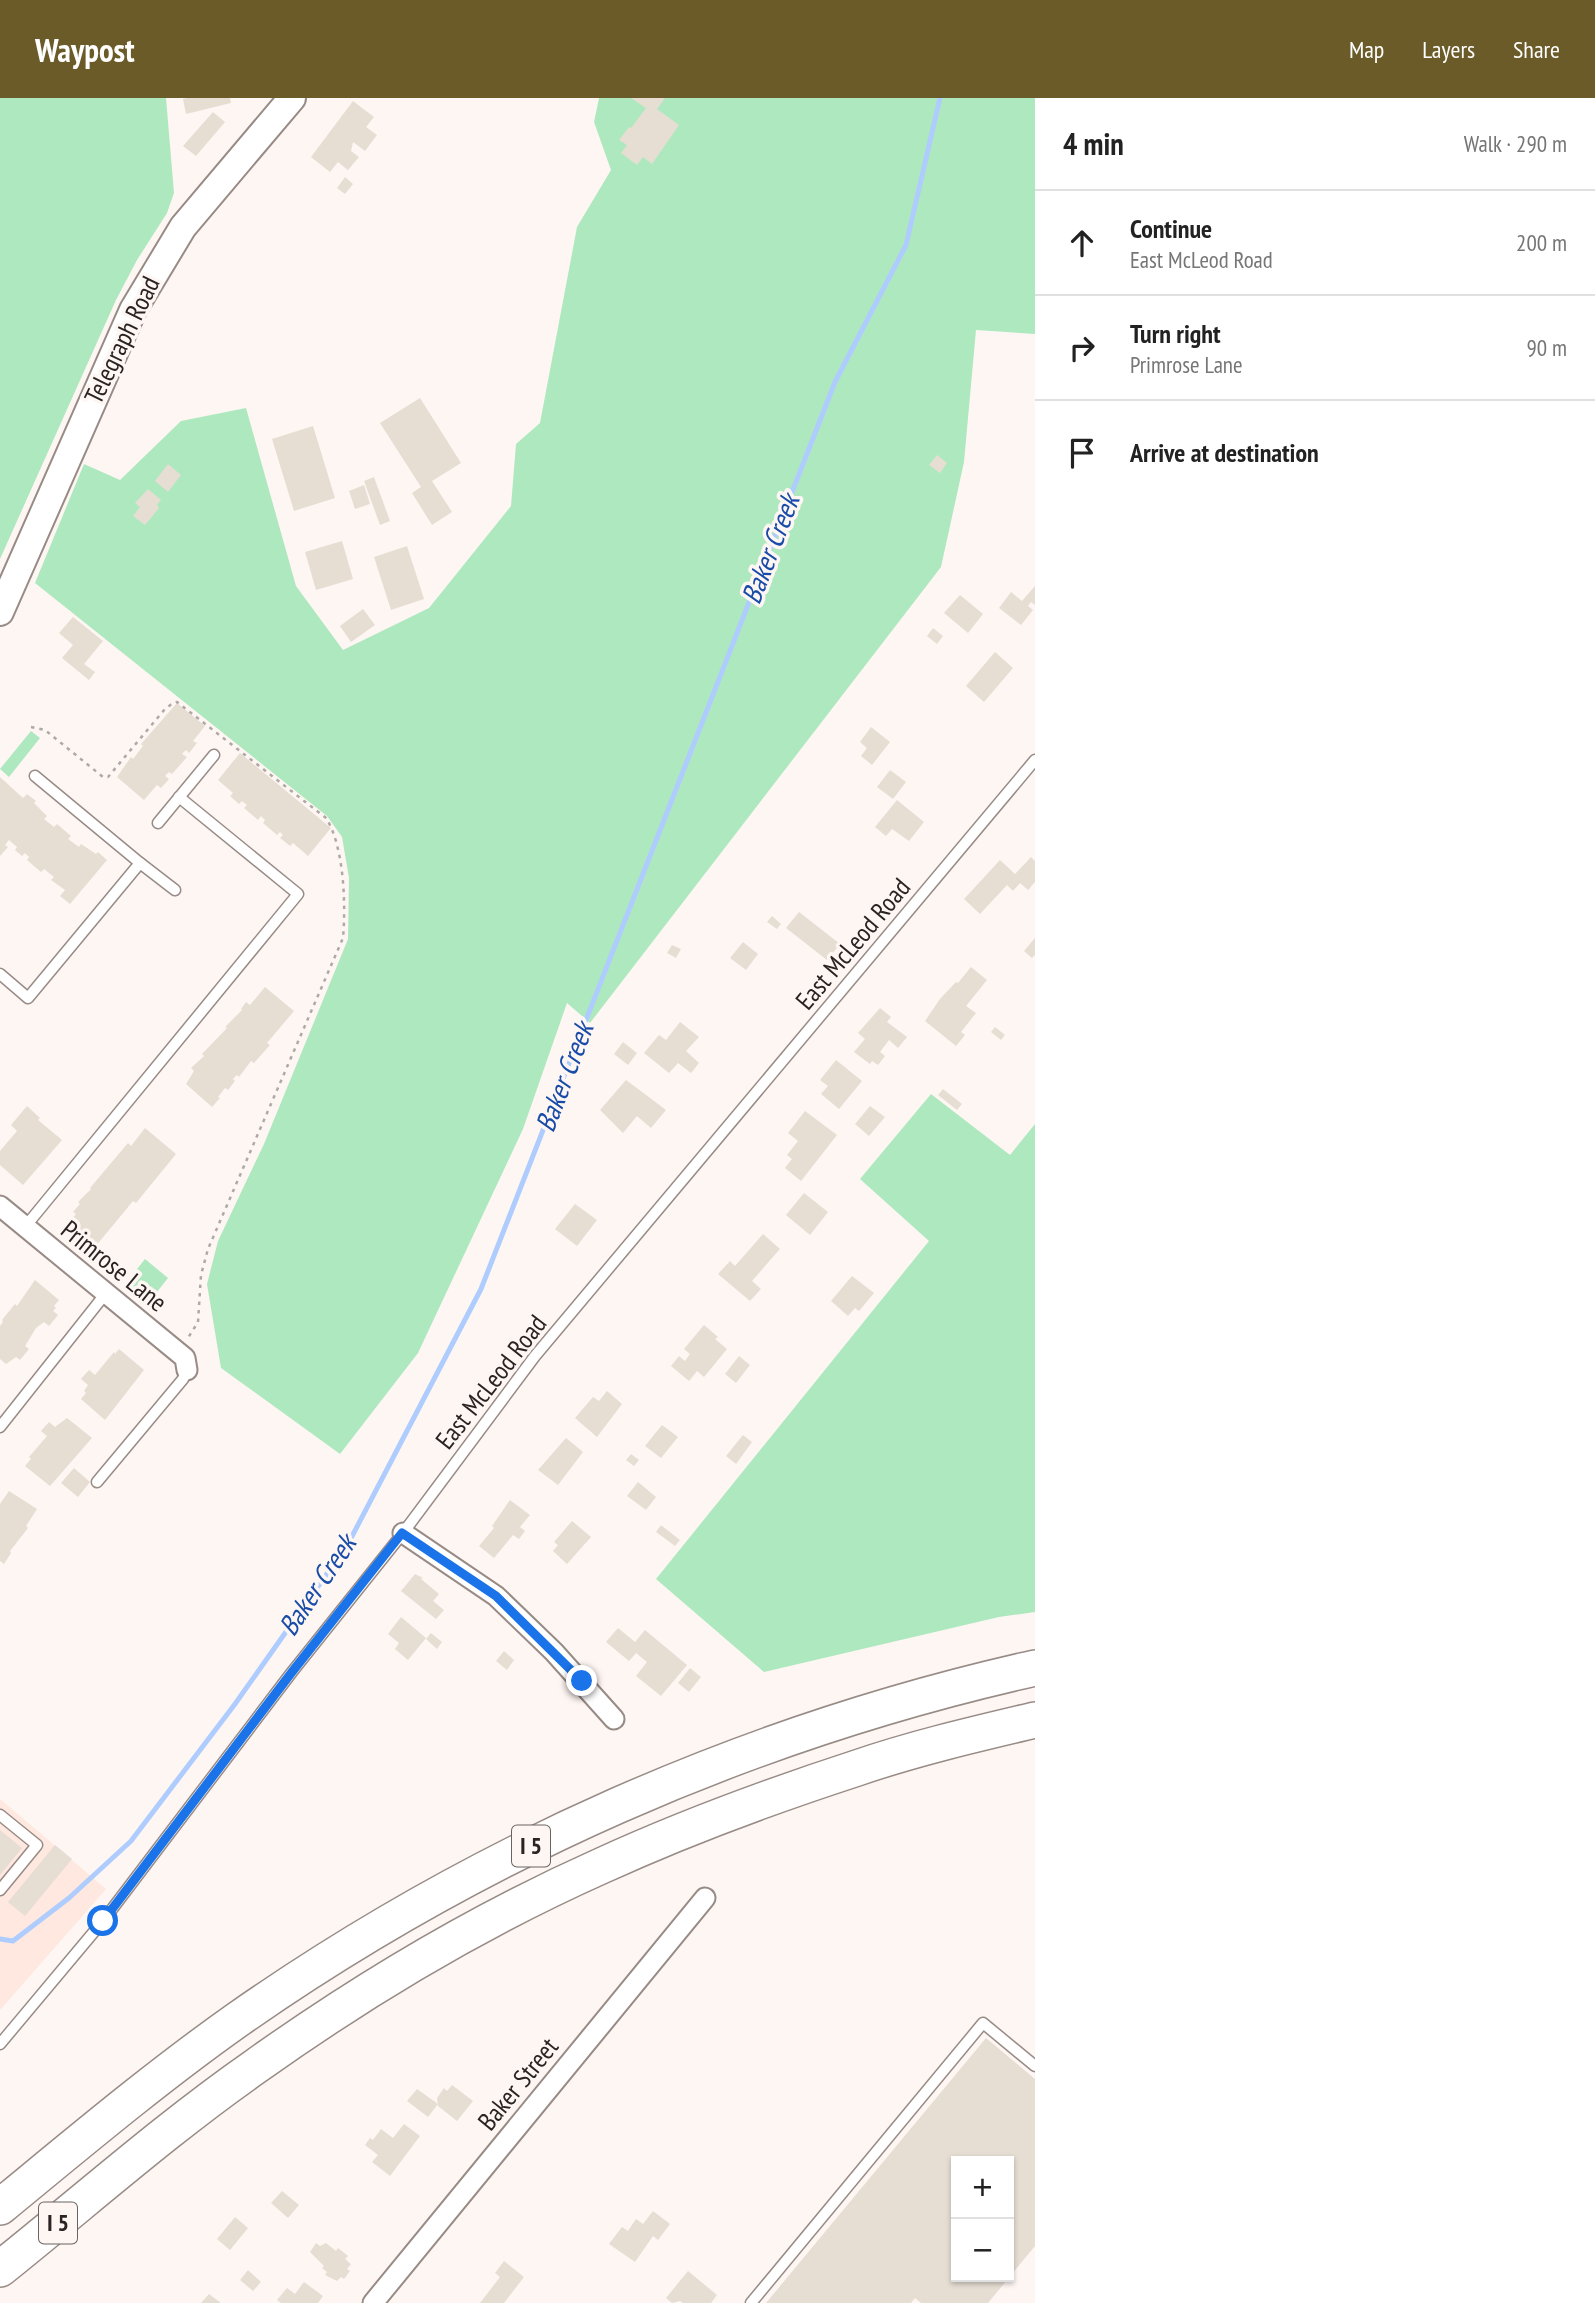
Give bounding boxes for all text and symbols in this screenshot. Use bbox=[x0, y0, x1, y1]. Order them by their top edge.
text: Waypost bbox=[35, 28, 135, 71]
text: Map bbox=[1349, 34, 1384, 65]
text: Layers bbox=[1422, 34, 1475, 65]
text: Share bbox=[1513, 34, 1560, 65]
text: 4 min bbox=[1063, 124, 1124, 163]
text: Walk · 290 m bbox=[1464, 129, 1567, 158]
text: Continue bbox=[1130, 212, 1212, 245]
icon: ahead bbox=[1063, 224, 1101, 262]
text: 200 m bbox=[1516, 228, 1567, 257]
text: East McLeod Road bbox=[1130, 245, 1273, 274]
street label: Telegraph Road bbox=[77, 271, 167, 409]
text: Turn right bbox=[1130, 317, 1221, 350]
icon: right bbox=[1063, 329, 1101, 367]
text: 90 m bbox=[1526, 333, 1567, 362]
text: Primrose Lane bbox=[1130, 350, 1242, 379]
icon: arrive bbox=[1063, 434, 1101, 472]
text: Arrive at destination bbox=[1130, 436, 1319, 469]
water label: Baker Creek bbox=[732, 486, 808, 609]
street label: East McLeod Road bbox=[788, 871, 917, 1016]
water label: Baker Creek bbox=[526, 1014, 602, 1137]
street label: Primrose Lane bbox=[55, 1213, 174, 1318]
street label: East McLeod Road bbox=[428, 1308, 553, 1455]
water label: Baker Creek bbox=[269, 1525, 366, 1642]
route end bbox=[566, 1665, 597, 1696]
road number: I 5 bbox=[512, 1826, 550, 1866]
route start bbox=[87, 1905, 118, 1936]
street label: Baker Street bbox=[470, 2031, 565, 2137]
map controls bbox=[951, 2156, 1014, 2282]
button: + bbox=[951, 2156, 1014, 2219]
road number: I 5 bbox=[39, 2202, 77, 2244]
button: − bbox=[951, 2219, 1014, 2282]

